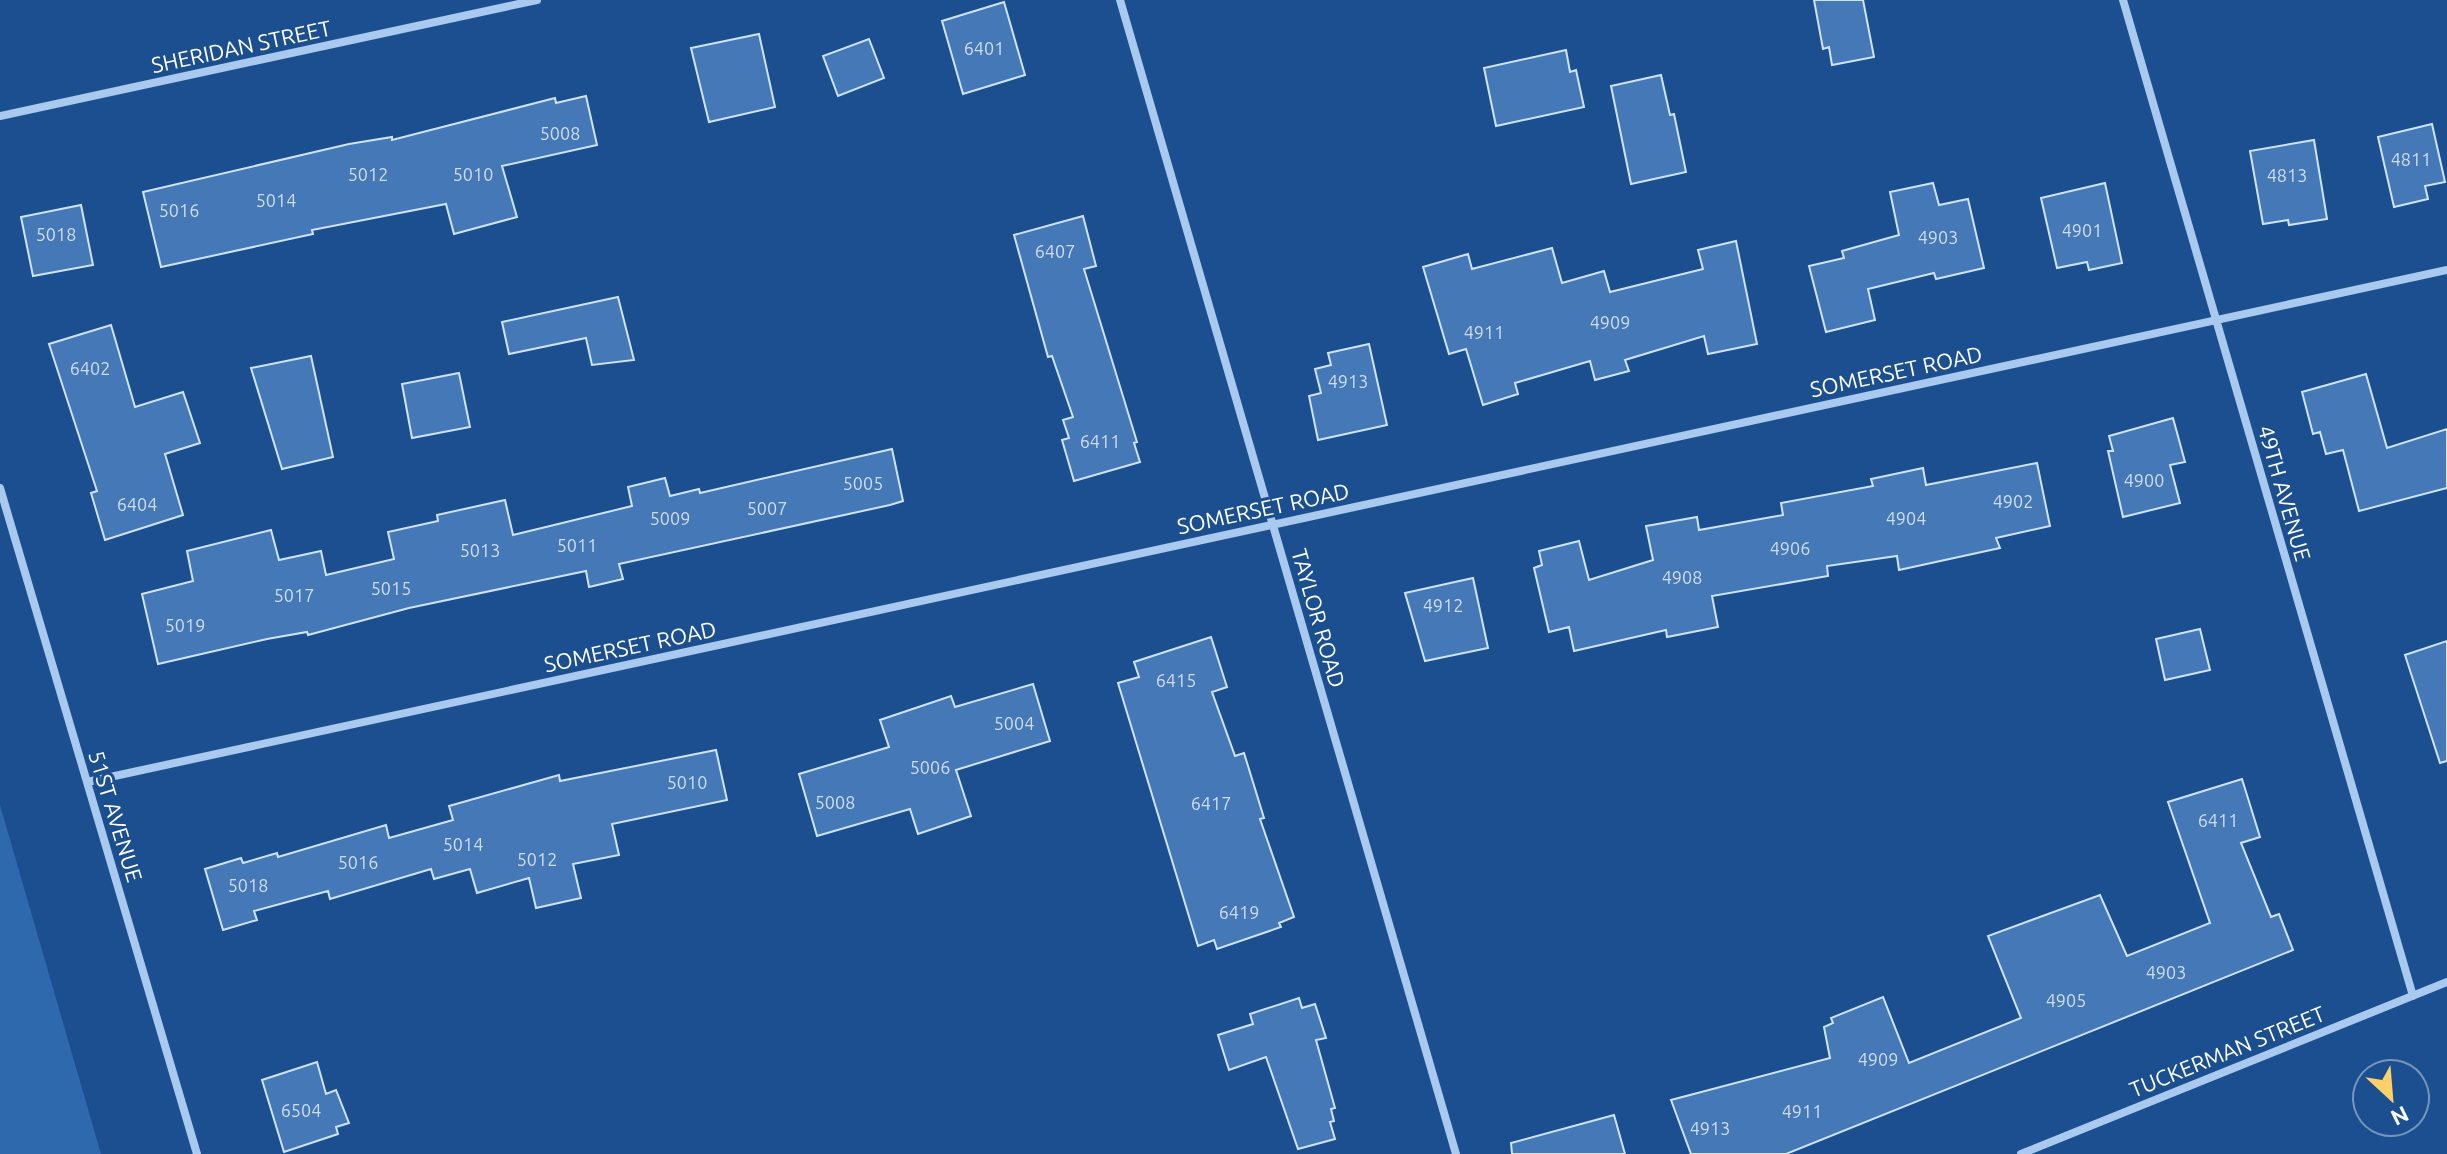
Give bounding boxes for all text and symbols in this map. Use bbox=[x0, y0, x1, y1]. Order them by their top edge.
street label: SHERIDAN STREET bbox=[149, 15, 333, 77]
house number: 6401 bbox=[964, 38, 1004, 58]
house number: 5008 bbox=[540, 123, 580, 143]
house number: 4811 bbox=[2391, 149, 2431, 169]
house number: 5012 bbox=[348, 164, 388, 184]
house number: 5010 bbox=[453, 164, 493, 184]
house number: 4813 bbox=[2267, 165, 2307, 185]
house number: 5014 bbox=[256, 190, 296, 210]
house number: 5016 bbox=[159, 200, 199, 220]
house number: 4901 bbox=[2062, 220, 2102, 240]
house number: 5018 bbox=[36, 224, 76, 244]
house number: 4903 bbox=[1918, 227, 1958, 247]
house number: 6407 bbox=[1035, 241, 1075, 261]
house number: 4909 bbox=[1590, 312, 1630, 332]
house number: 4911 bbox=[1464, 322, 1504, 342]
street label: SOMERSET ROAD bbox=[1808, 341, 1984, 401]
house number: 6402 bbox=[70, 358, 110, 378]
house number: 4913 bbox=[1328, 371, 1368, 391]
street label: 49TH AVENUE bbox=[2254, 422, 2316, 564]
house number: 6411 bbox=[1080, 431, 1120, 451]
house number: 4900 bbox=[2124, 470, 2164, 490]
house number: 5005 bbox=[843, 473, 883, 493]
street label: SOMERSET ROAD bbox=[1175, 478, 1351, 538]
house number: 4902 bbox=[1993, 491, 2033, 511]
house number: 6404 bbox=[117, 494, 157, 514]
house number: 5007 bbox=[747, 498, 787, 518]
house number: 5009 bbox=[650, 508, 690, 528]
house number: 4904 bbox=[1886, 508, 1926, 528]
house number: 5011 bbox=[557, 535, 597, 555]
house number: 4906 bbox=[1770, 538, 1810, 558]
house number: 5013 bbox=[460, 540, 500, 560]
street label: TAYLOR ROAD bbox=[1287, 546, 1351, 690]
house number: 4908 bbox=[1662, 567, 1702, 587]
house number: 5015 bbox=[371, 578, 411, 598]
house number: 5017 bbox=[274, 585, 314, 605]
house number: 4912 bbox=[1423, 595, 1463, 615]
house number: 5019 bbox=[165, 615, 205, 635]
street label: SOMERSET ROAD bbox=[542, 616, 718, 676]
house number: 6415 bbox=[1156, 670, 1196, 690]
house number: 5004 bbox=[994, 713, 1034, 733]
street label: 51ST AVENUE bbox=[84, 747, 148, 885]
house number: 5006 bbox=[910, 757, 950, 777]
house number: 5010 bbox=[667, 772, 707, 792]
house number: 5008 bbox=[815, 792, 855, 812]
house number: 6417 bbox=[1191, 793, 1231, 813]
house number: 6411 bbox=[2198, 810, 2238, 830]
house number: 5014 bbox=[443, 834, 483, 854]
house number: 5012 bbox=[517, 849, 557, 869]
house number: 5016 bbox=[338, 852, 378, 872]
house number: 5018 bbox=[228, 875, 268, 895]
house number: 6419 bbox=[1219, 902, 1259, 922]
house number: 4903 bbox=[2146, 962, 2186, 982]
house number: 4905 bbox=[2046, 990, 2086, 1010]
street label: TUCKERMAN STREET bbox=[2126, 1000, 2328, 1102]
house number: 4909 bbox=[1858, 1049, 1898, 1069]
north arrow bbox=[2351, 1058, 2431, 1138]
house number: 6504 bbox=[281, 1100, 321, 1120]
house number: 4911 bbox=[1782, 1101, 1822, 1121]
text: N bbox=[2387, 1102, 2413, 1131]
house number: 4913 bbox=[1690, 1118, 1730, 1138]

